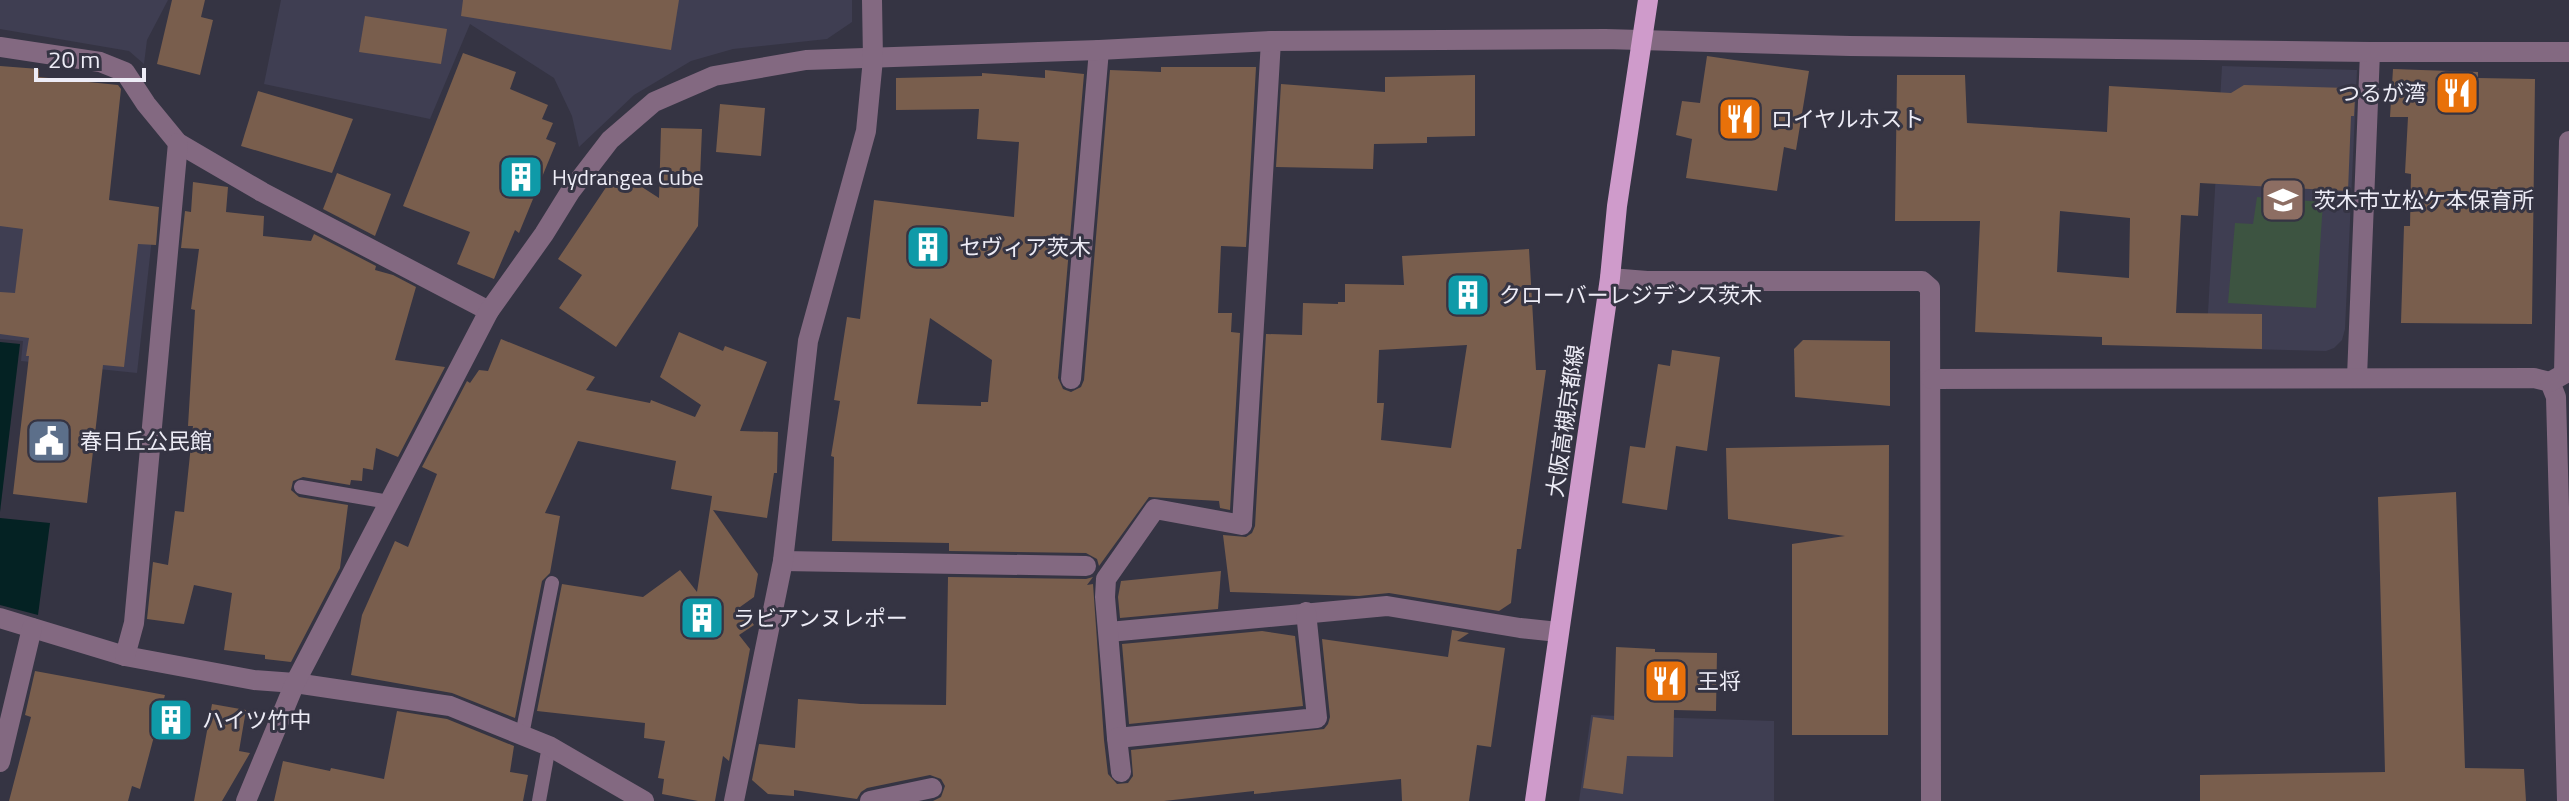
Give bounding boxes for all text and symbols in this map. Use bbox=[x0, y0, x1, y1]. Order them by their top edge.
scale bar bbox=[36, 32, 144, 82]
text: 20 m bbox=[48, 41, 100, 77]
restaurant icon: つるが湾 bbox=[2433, 69, 2481, 117]
place label: つるが湾 bbox=[2338, 76, 2426, 110]
restaurant icon: ロイヤルホスト bbox=[1716, 95, 1764, 143]
place label: ロイヤルホスト bbox=[1771, 102, 1924, 136]
building icon: Hydrangea Cube bbox=[497, 153, 545, 201]
place label: Hydrangea Cube bbox=[552, 160, 704, 194]
school or university icon: 茨木市立松ケ本保育所 bbox=[2259, 176, 2307, 224]
place label: 茨木市立松ケ本保育所 bbox=[2314, 183, 2534, 217]
building icon: セヴィア茨木 bbox=[904, 223, 952, 271]
place label: セヴィア茨木 bbox=[959, 230, 1091, 264]
building icon: クローバーレジデンス茨木 bbox=[1444, 271, 1492, 319]
place label: クローバーレジデンス茨木 bbox=[1499, 278, 1762, 312]
street label: 大阪高槻京都線 bbox=[1537, 342, 1593, 500]
public building icon: 春日丘公民館 bbox=[25, 417, 73, 465]
place label: 春日丘公民館 bbox=[80, 424, 212, 458]
building icon: ラビアンヌレポー bbox=[678, 594, 726, 642]
place label: ラビアンヌレポー bbox=[733, 601, 908, 635]
restaurant icon: 王将 bbox=[1642, 657, 1690, 705]
place label: 王将 bbox=[1697, 664, 1741, 698]
building icon: ハイツ竹中 bbox=[147, 696, 195, 744]
place label: ハイツ竹中 bbox=[202, 703, 312, 737]

